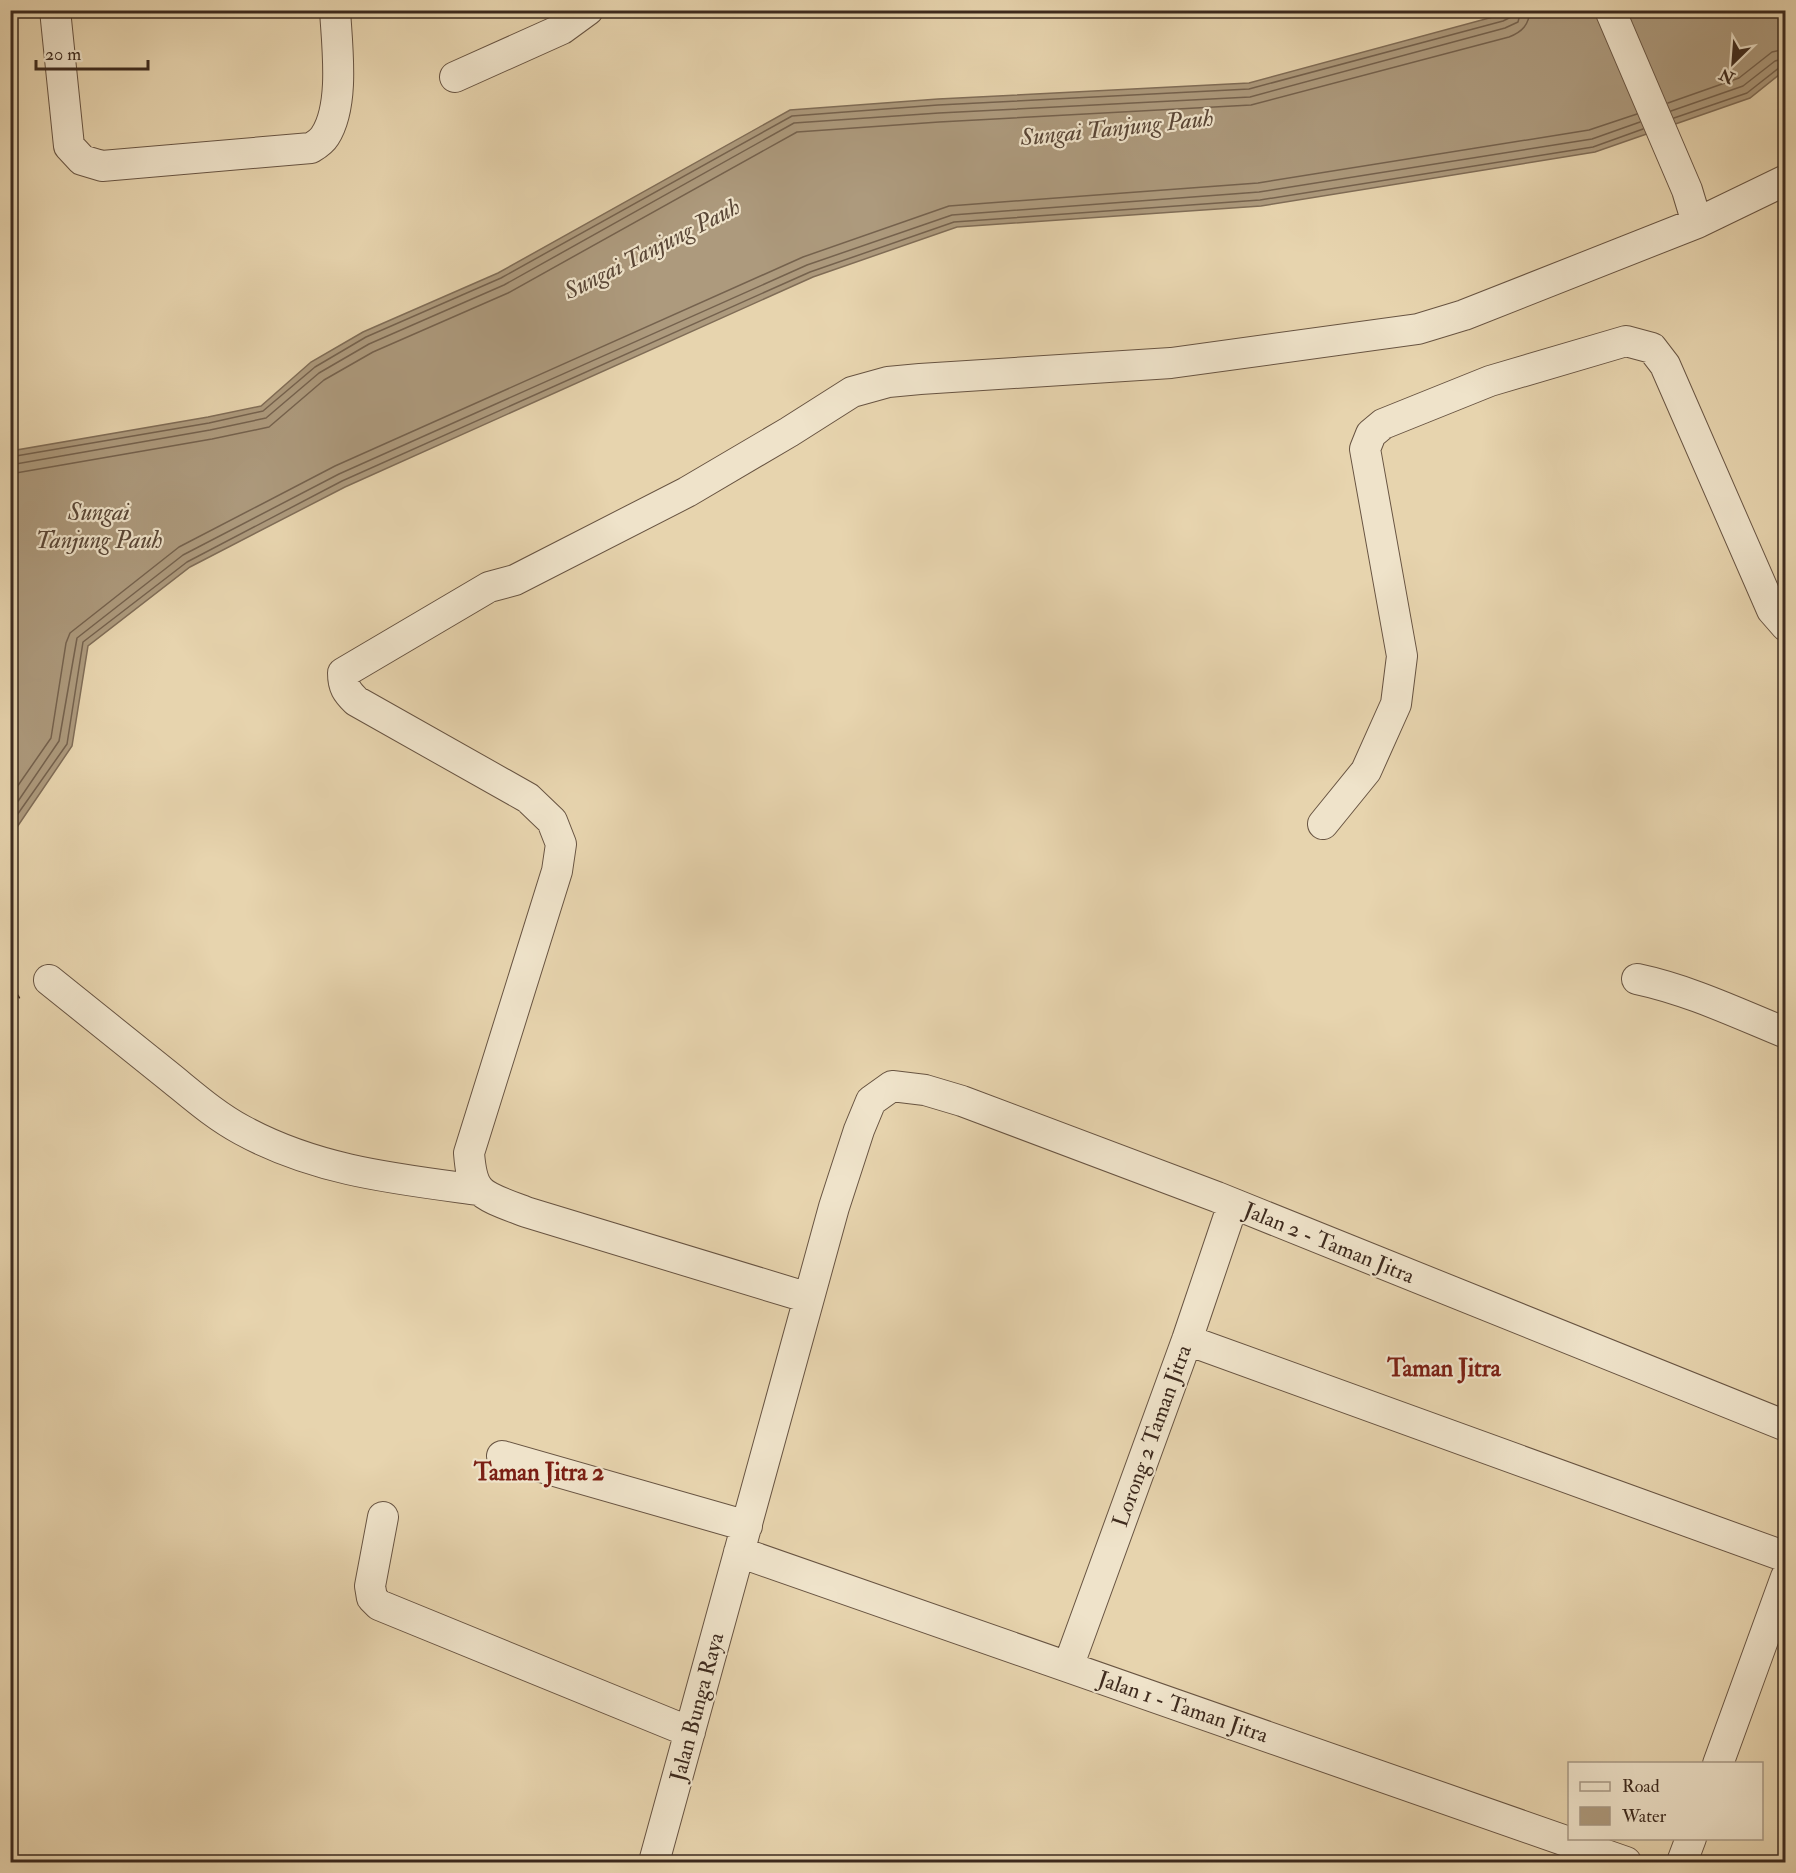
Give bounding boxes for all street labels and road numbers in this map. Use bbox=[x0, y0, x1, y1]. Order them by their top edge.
street label: Jalan 2 - Taman Jitra bbox=[1239, 1196, 1419, 1290]
street label: Lorong 2 Taman Jitra bbox=[1106, 1340, 1198, 1531]
street label: Jalan Bunga Raya bbox=[663, 1629, 731, 1785]
street label: Jalan 1 - Taman Jitra bbox=[1093, 1664, 1273, 1750]

